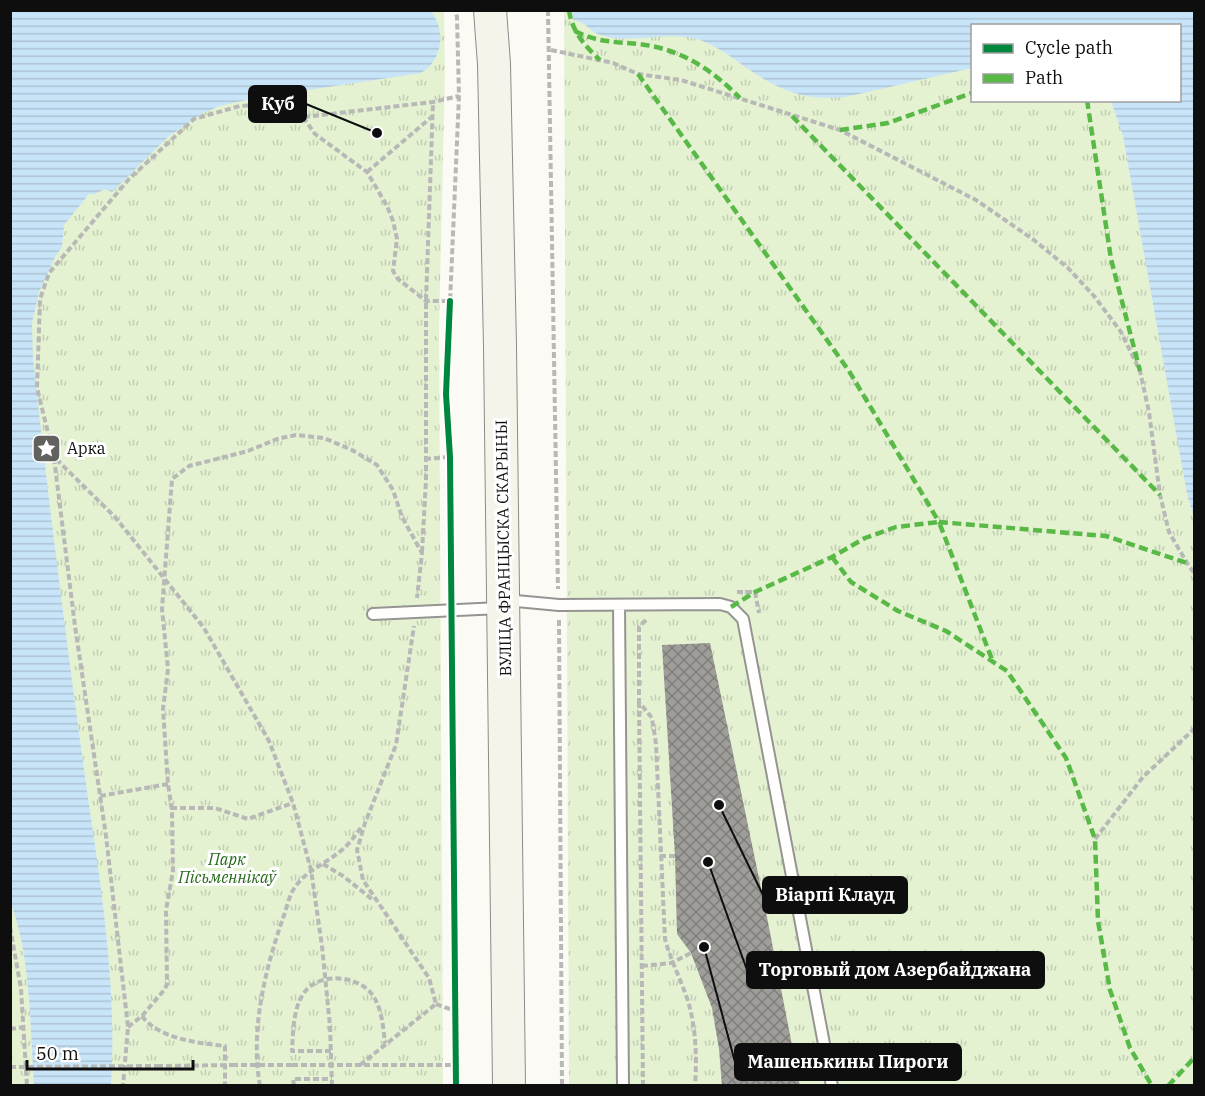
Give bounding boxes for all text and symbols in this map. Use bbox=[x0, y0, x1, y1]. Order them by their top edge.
legend bbox=[971, 24, 1181, 102]
text: Cycle path bbox=[1025, 36, 1113, 59]
text: Path bbox=[1025, 66, 1063, 89]
callout: Куб bbox=[249, 86, 306, 122]
text: Куб bbox=[261, 92, 295, 115]
street label: ВУЛІЦА ФРАНЦЫСКА СКАРЫНЫ bbox=[491, 419, 515, 677]
place icon: Арка bbox=[30, 432, 62, 464]
place label: Арка bbox=[67, 438, 106, 458]
park label: Парк Пісьменнікаў bbox=[177, 849, 278, 887]
callout: Віарпі Клауд bbox=[763, 877, 907, 913]
text: Віарпі Клауд bbox=[775, 883, 895, 906]
callout: Торговый дом Азербайджана bbox=[747, 952, 1044, 988]
text: Торговый дом Азербайджана bbox=[759, 958, 1031, 981]
scale bar bbox=[27, 1033, 194, 1071]
text: 50 m bbox=[36, 1042, 79, 1065]
callout: Машенькины Пироги bbox=[735, 1044, 961, 1080]
text: Машенькины Пироги bbox=[747, 1050, 949, 1073]

